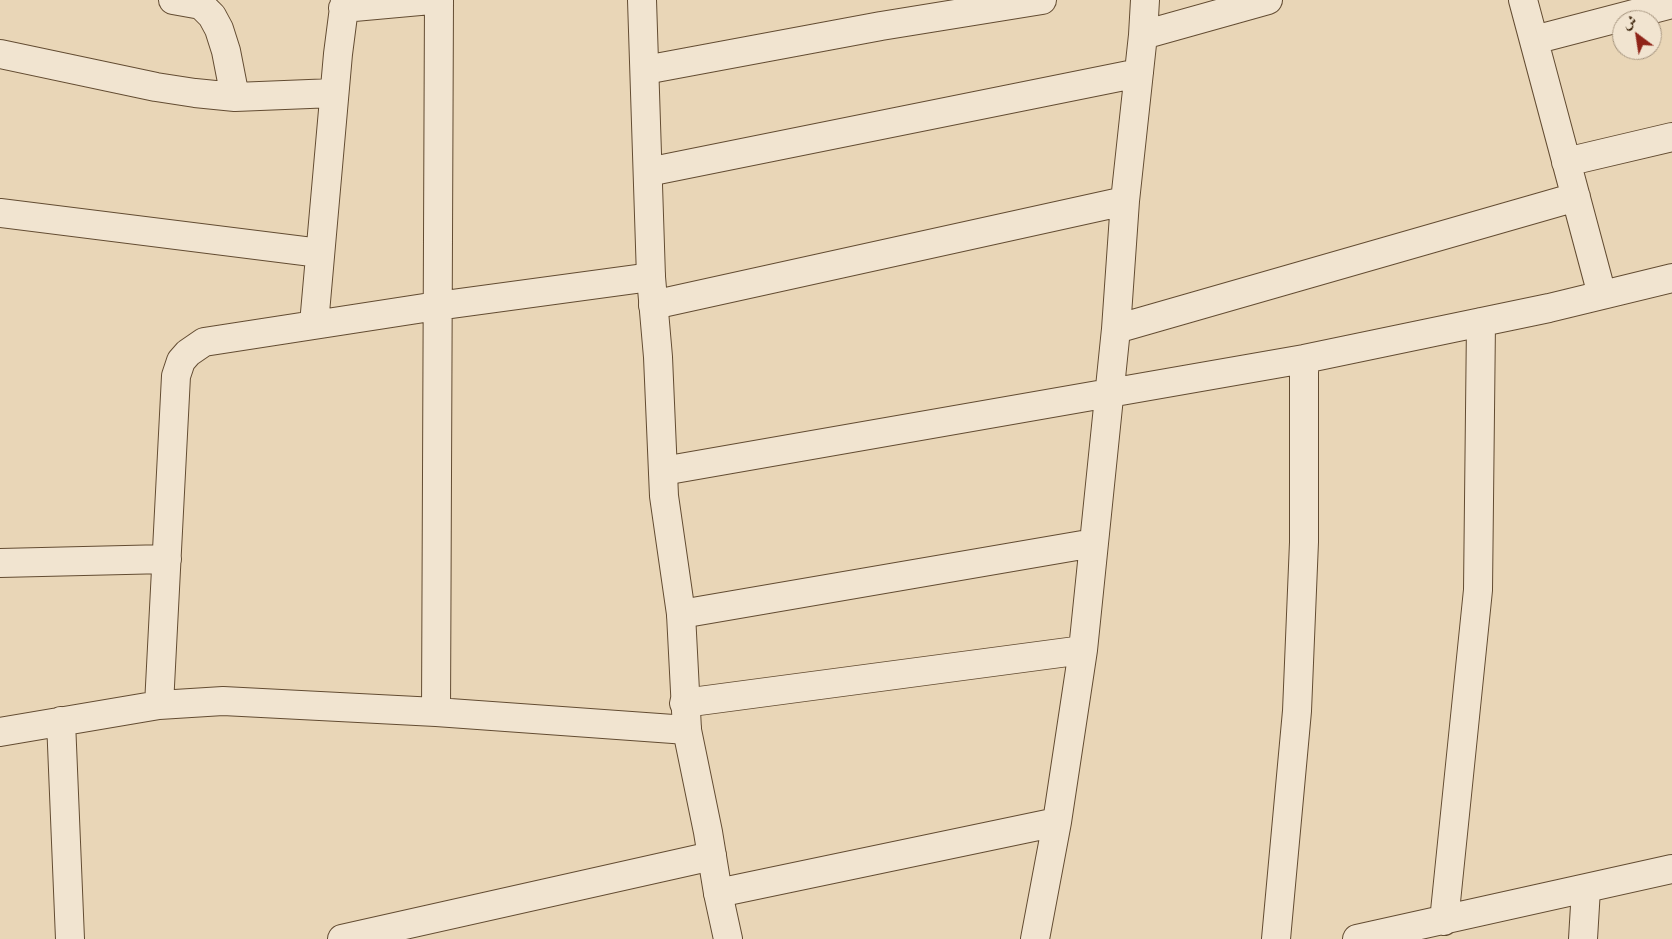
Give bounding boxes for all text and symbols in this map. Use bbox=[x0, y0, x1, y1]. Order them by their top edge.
north arrow bbox=[1612, 10, 1662, 60]
text: ش bbox=[1619, 11, 1640, 34]

